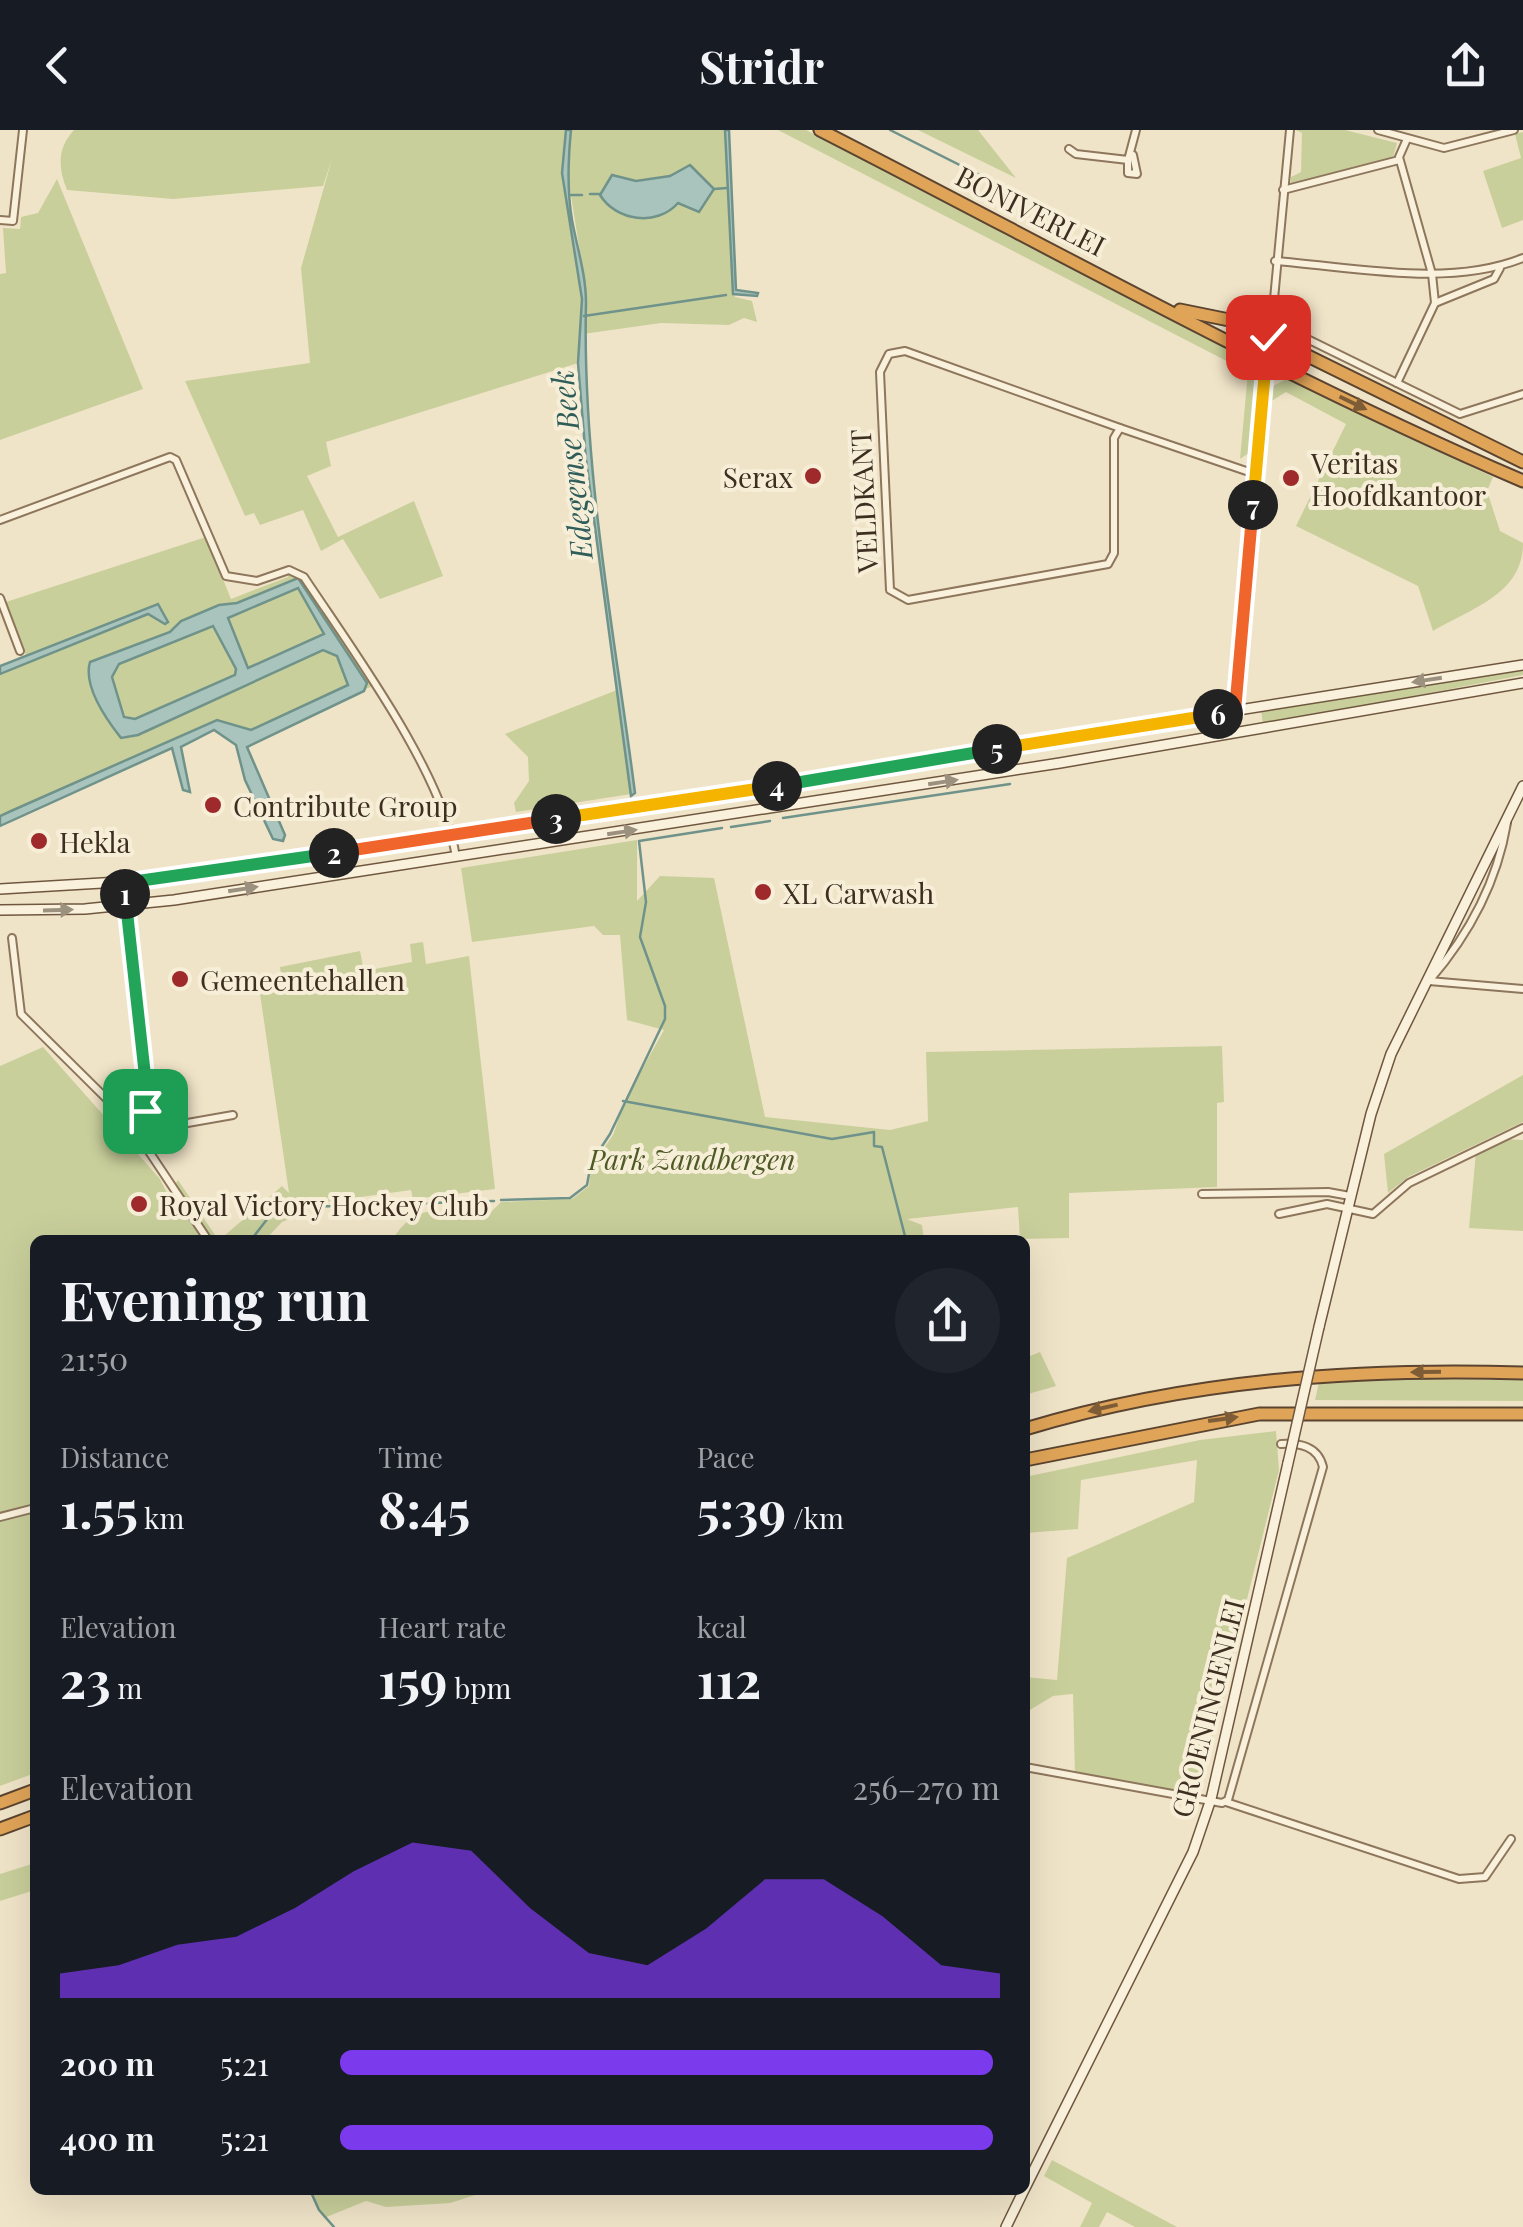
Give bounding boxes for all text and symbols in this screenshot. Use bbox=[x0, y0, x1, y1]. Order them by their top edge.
text: Stridr bbox=[699, 35, 824, 95]
icon: back bbox=[30, 38, 85, 93]
icon: share bbox=[1438, 38, 1493, 93]
street label: BONIVERLEI bbox=[950, 156, 1112, 264]
pin bbox=[1226, 295, 1311, 380]
icon: check bbox=[1241, 310, 1296, 365]
water label: Edegemse Beek bbox=[541, 368, 601, 564]
one-way arrow bbox=[1339, 394, 1368, 411]
street label: VELDKANT bbox=[841, 428, 885, 575]
place label: Veritas Hoofdkantoor bbox=[1310, 444, 1487, 513]
place label: Serax bbox=[723, 458, 793, 495]
marker: Serax bbox=[802, 465, 824, 487]
marker: Veritas Hoofdkantoor bbox=[1280, 467, 1302, 489]
pin: 7 bbox=[1228, 480, 1278, 530]
text: 7 bbox=[1247, 486, 1259, 523]
one-way arrow bbox=[1410, 673, 1442, 688]
pin: 6 bbox=[1193, 689, 1243, 739]
text: 6 bbox=[1210, 695, 1226, 732]
pin: 5 bbox=[972, 724, 1022, 774]
text: 5 bbox=[991, 730, 1003, 767]
pin: 4 bbox=[752, 761, 802, 811]
text: 4 bbox=[770, 767, 784, 804]
one-way arrow bbox=[927, 773, 959, 789]
place label: Contribute Group bbox=[233, 787, 457, 824]
marker: Contribute Group bbox=[202, 794, 224, 816]
pin: 3 bbox=[531, 794, 581, 844]
text: 3 bbox=[549, 800, 563, 837]
place label: Hekla bbox=[59, 823, 130, 860]
one-way arrow bbox=[606, 823, 638, 839]
pin: 2 bbox=[309, 828, 359, 878]
marker: Hekla bbox=[28, 830, 50, 852]
text: 2 bbox=[327, 834, 341, 871]
pin: 1 bbox=[100, 869, 150, 919]
place label: XL Carwash bbox=[783, 874, 935, 911]
text: 1 bbox=[120, 875, 130, 912]
one-way arrow bbox=[228, 881, 259, 897]
marker: XL Carwash bbox=[752, 881, 774, 903]
one-way arrow bbox=[42, 902, 74, 918]
place label: Gemeentehallen bbox=[200, 961, 405, 998]
marker: Gemeentehallen bbox=[169, 968, 191, 990]
pin bbox=[103, 1069, 188, 1154]
icon: arrive bbox=[118, 1084, 173, 1139]
park label: Park Zandbergen bbox=[587, 1140, 796, 1177]
place label: Royal Victory Hockey Club bbox=[159, 1186, 489, 1223]
marker: Royal Victory Hockey Club bbox=[128, 1193, 150, 1215]
text: Evening run bbox=[60, 1261, 370, 1335]
button: share bbox=[895, 1268, 1000, 1373]
text: 21:50 bbox=[60, 1336, 128, 1379]
one-way arrow bbox=[1409, 1364, 1441, 1380]
one-way arrow bbox=[1087, 1401, 1118, 1416]
one-way arrow bbox=[1208, 1411, 1240, 1427]
text: Distance bbox=[60, 1438, 169, 1475]
text: Time bbox=[378, 1438, 443, 1475]
text: Pace bbox=[697, 1438, 755, 1475]
text: 1.55 bbox=[60, 1475, 138, 1542]
text: 8:45 bbox=[378, 1475, 470, 1542]
text: 5:39 bbox=[697, 1475, 786, 1542]
text: km bbox=[138, 1499, 184, 1536]
text: /km bbox=[786, 1499, 844, 1536]
street label: GROENINGENLEI bbox=[1162, 1595, 1252, 1821]
text: Elevation bbox=[60, 1608, 176, 1645]
text: Heart rate bbox=[378, 1608, 507, 1645]
text: kcal bbox=[697, 1608, 747, 1645]
text: 23 bbox=[60, 1645, 111, 1712]
text: 159 bbox=[378, 1645, 448, 1712]
text: 112 bbox=[697, 1645, 761, 1712]
text: m bbox=[111, 1669, 142, 1706]
text: bpm bbox=[448, 1669, 511, 1706]
text: Elevation bbox=[60, 1765, 193, 1808]
text: 256–270 m bbox=[853, 1765, 1000, 1808]
text: 200 m bbox=[60, 2041, 154, 2084]
text: 5:21 bbox=[220, 2041, 269, 2084]
text: 400 m bbox=[60, 2116, 155, 2159]
text: 5:21 bbox=[220, 2116, 269, 2159]

